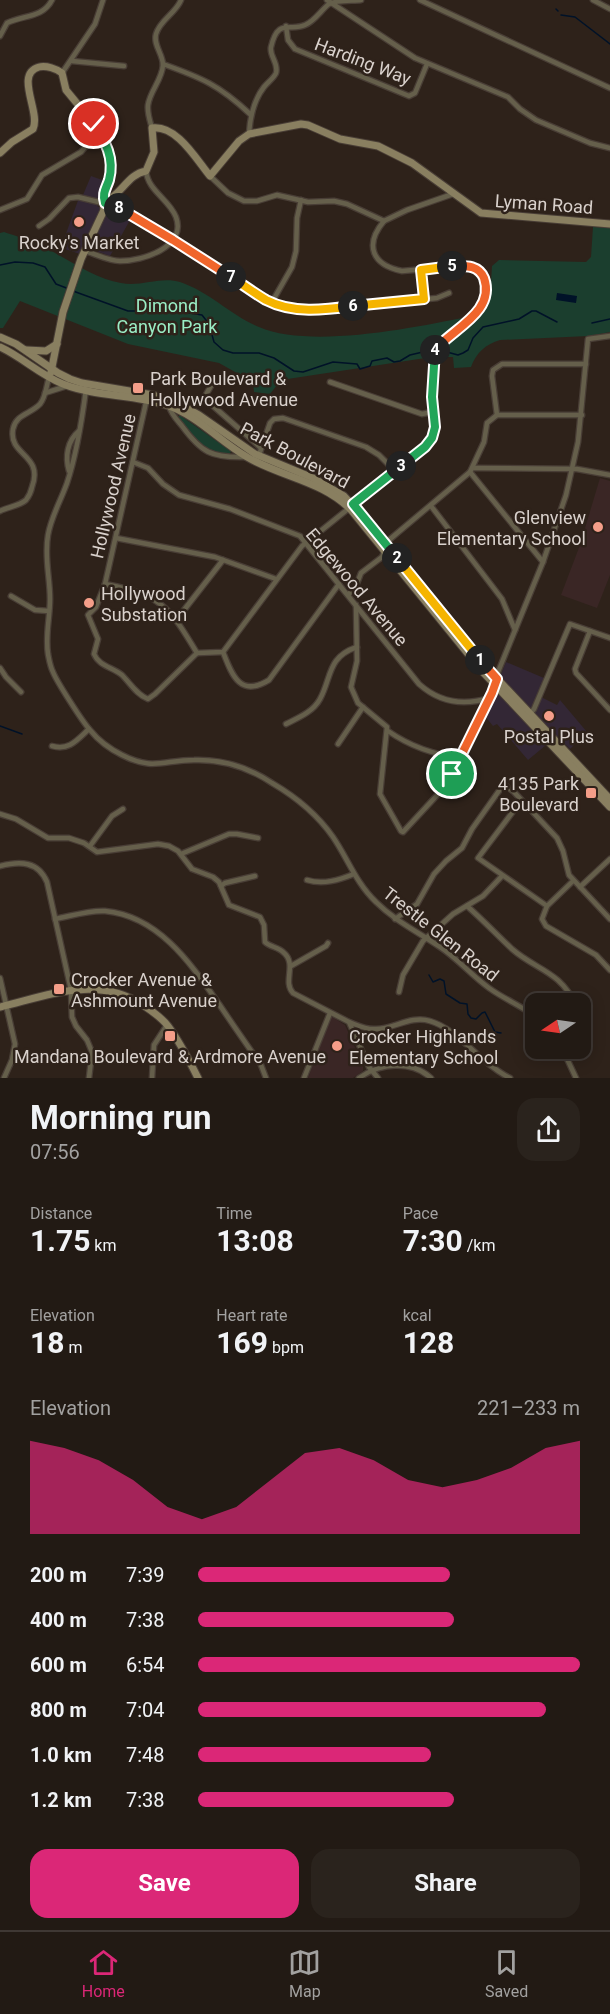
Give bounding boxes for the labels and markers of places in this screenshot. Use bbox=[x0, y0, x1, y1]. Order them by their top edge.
pin bbox=[68, 98, 119, 149]
pin: 8 bbox=[104, 193, 134, 223]
marker: Rocky's Market bbox=[72, 215, 86, 229]
place label: Rocky's Market bbox=[19, 232, 139, 253]
pin: 5 bbox=[437, 251, 467, 281]
pin: 7 bbox=[216, 262, 246, 292]
pin: 6 bbox=[338, 291, 368, 321]
pin: 4 bbox=[420, 335, 450, 365]
place label: Park Boulevard & Hollywood Avenue bbox=[150, 368, 298, 410]
marker: Park Boulevard & Hollywood Avenue bbox=[131, 381, 145, 395]
pin: 3 bbox=[386, 451, 416, 481]
place label: Glenview Elementary School bbox=[437, 507, 586, 549]
marker: Glenview Elementary School bbox=[591, 520, 605, 534]
pin: 2 bbox=[382, 543, 412, 573]
place label: Hollywood Substation bbox=[101, 583, 187, 625]
marker: Hollywood Substation bbox=[82, 596, 96, 610]
pin: 1 bbox=[465, 645, 495, 675]
marker: Postal Plus bbox=[542, 709, 556, 723]
place label: Postal Plus bbox=[504, 726, 594, 747]
pin bbox=[426, 748, 477, 799]
place label: 4135 Park Boulevard bbox=[498, 773, 580, 815]
marker: 4135 Park Boulevard bbox=[584, 786, 598, 800]
place label: Crocker Avenue & Ashmount Avenue bbox=[71, 969, 217, 1011]
marker: Crocker Avenue & Ashmount Avenue bbox=[52, 982, 66, 996]
place label: Crocker Highlands Elementary School bbox=[349, 1026, 498, 1068]
marker: Mandana Boulevard & Ardmore Avenue bbox=[163, 1029, 177, 1043]
marker: Crocker Highlands Elementary School bbox=[330, 1039, 344, 1053]
place label: Mandana Boulevard & Ardmore Avenue bbox=[14, 1046, 326, 1067]

